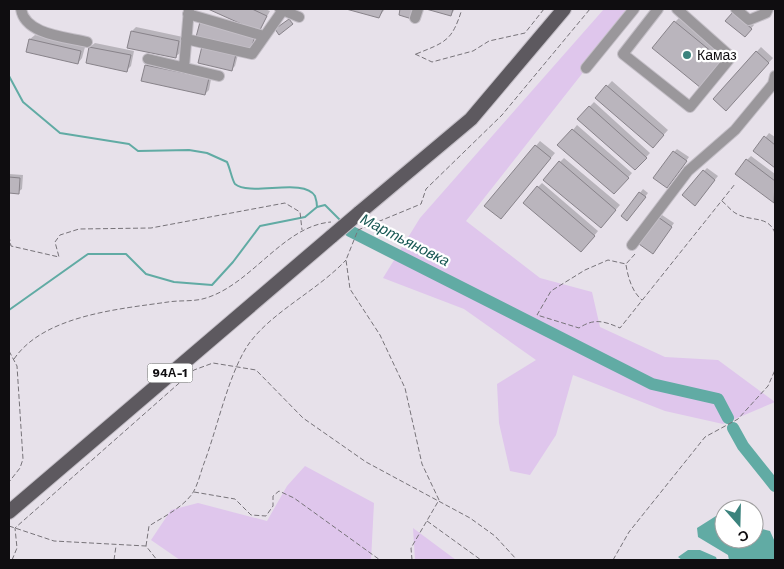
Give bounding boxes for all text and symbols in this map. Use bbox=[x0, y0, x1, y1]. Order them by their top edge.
place label: Камаз bbox=[697, 47, 737, 63]
marker: Камаз bbox=[681, 49, 693, 61]
water label: Мартьяновка bbox=[357, 210, 453, 270]
road number: 94А-1 bbox=[148, 363, 192, 382]
north arrow bbox=[714, 499, 764, 549]
text: С bbox=[736, 527, 751, 545]

